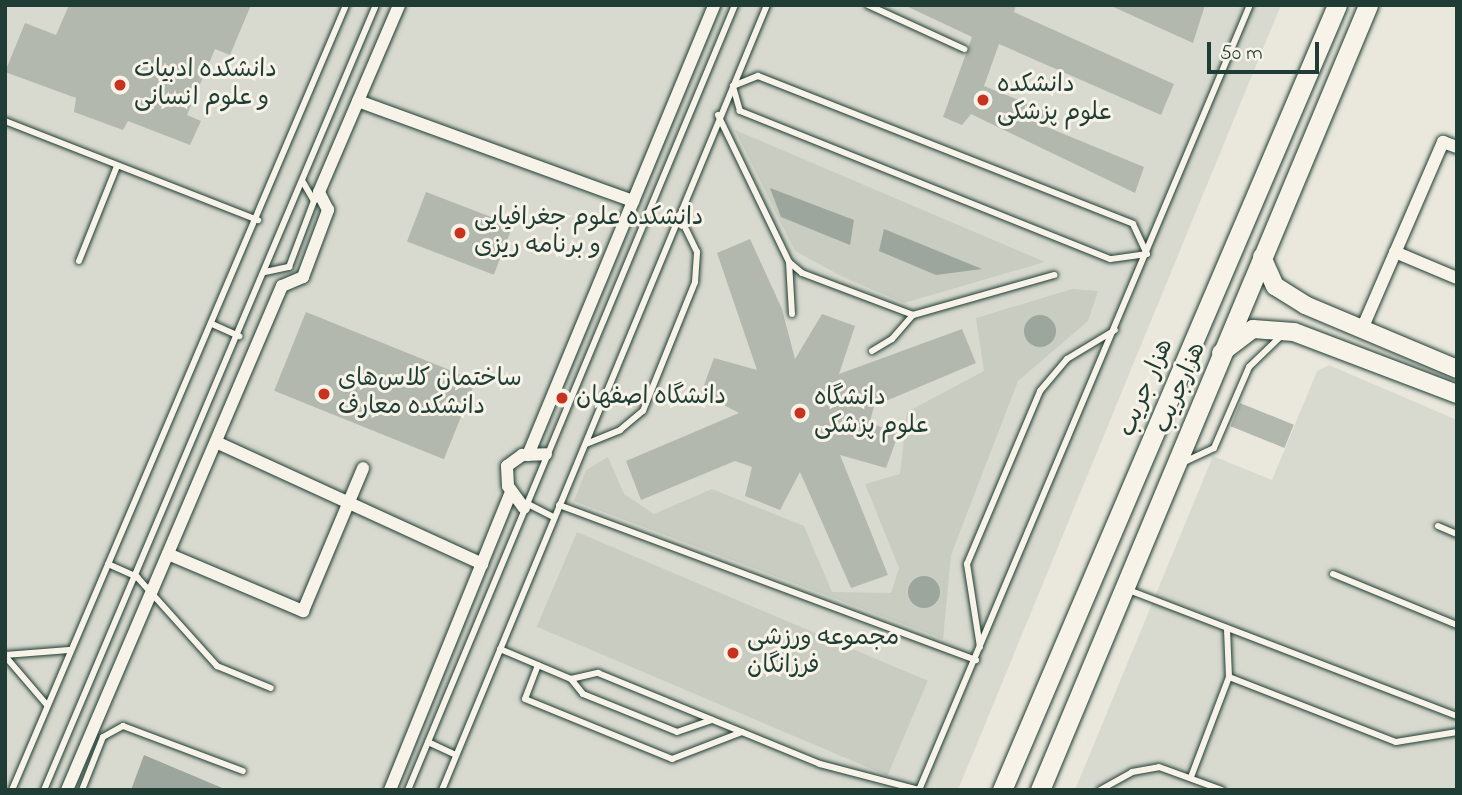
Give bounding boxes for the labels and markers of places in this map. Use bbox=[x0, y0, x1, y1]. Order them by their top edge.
place label: دانشکده ادبیات و علوم انسانی bbox=[134, 57, 277, 113]
place label: دانشکده علوم پزشکی bbox=[997, 72, 1112, 128]
marker: دانشکده ادبیات و علوم انسانی bbox=[112, 77, 128, 93]
marker: دانشکده علوم پزشکی bbox=[975, 92, 991, 108]
place label: دانشکده علوم جغرافیایی و برنامه ریزی bbox=[474, 205, 703, 261]
marker: دانشکده علوم جغرافیایی و برنامه ریزی bbox=[452, 225, 468, 241]
place label: ساختمان کلاس‌های دانشکده معارف bbox=[338, 366, 522, 422]
place label: دانشگاه اصفهان bbox=[576, 384, 726, 412]
place label: دانشگاه علوم پزشکی bbox=[814, 385, 929, 441]
marker: ساختمان کلاس‌های دانشکده معارف bbox=[316, 386, 332, 402]
marker: دانشگاه اصفهان bbox=[554, 390, 570, 406]
marker: دانشگاه علوم پزشکی bbox=[792, 405, 808, 421]
place label: مجموعه ورزشی فرزانگان bbox=[747, 625, 899, 681]
marker: مجموعه ورزشی فرزانگان bbox=[725, 645, 741, 661]

